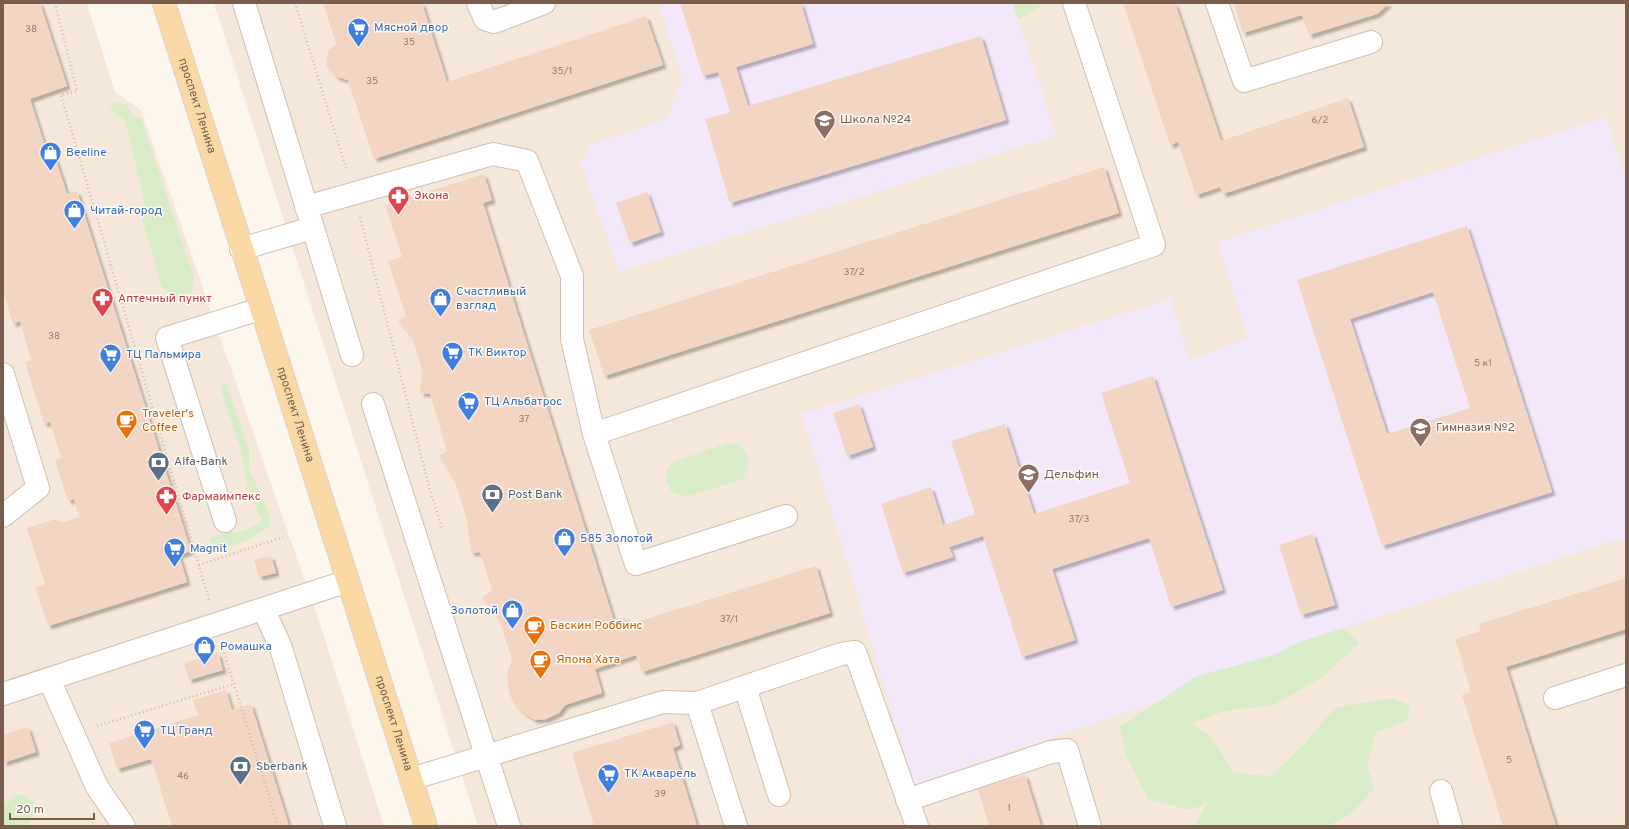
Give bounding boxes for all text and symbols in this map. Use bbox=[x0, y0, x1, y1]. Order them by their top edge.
supermarket icon: Мясной двор bbox=[345, 15, 371, 48]
place label: Мясной двор bbox=[374, 20, 449, 36]
house number: 38 bbox=[25, 23, 37, 36]
house number: 35 bbox=[403, 36, 415, 49]
street label: проспект Ленина bbox=[174, 56, 219, 156]
house number: 35/1 bbox=[552, 65, 572, 78]
house number: 35 bbox=[366, 75, 378, 88]
school or university icon: Школа №24 bbox=[811, 107, 837, 140]
place label: Школа №24 bbox=[840, 112, 911, 128]
house number: 6/2 bbox=[1312, 114, 1329, 127]
shop icon: Beeline bbox=[38, 140, 64, 173]
place label: Beeline bbox=[66, 145, 107, 161]
pharmacy icon: Экона bbox=[386, 183, 412, 216]
place label: Экона bbox=[414, 188, 449, 204]
shop icon: Читай-город bbox=[62, 198, 88, 231]
place label: Читай-город bbox=[90, 203, 162, 219]
house number: 37/2 bbox=[843, 266, 865, 279]
place label: Счастливый взгляд bbox=[456, 284, 526, 314]
pharmacy icon: Аптечный пункт bbox=[89, 286, 115, 319]
shop icon: Счастливый взгляд bbox=[427, 286, 453, 319]
place label: Аптечный пункт bbox=[118, 291, 212, 307]
house number: 38 bbox=[48, 330, 60, 343]
supermarket icon: ТК Виктор bbox=[439, 340, 465, 373]
supermarket icon: ТЦ Пальмира bbox=[97, 342, 123, 375]
place label: ТК Виктор bbox=[468, 345, 527, 361]
place label: ТЦ Пальмира bbox=[126, 347, 201, 363]
house number: 5 к1 bbox=[1474, 357, 1492, 370]
street label: проспект Ленина bbox=[272, 365, 318, 464]
supermarket icon: ТЦ Альбатрос bbox=[456, 389, 482, 422]
place label: ТЦ Альбатрос bbox=[484, 394, 562, 410]
place label: Traveler's Coffee bbox=[142, 406, 194, 436]
cafe icon: Traveler's Coffee bbox=[114, 408, 140, 441]
house number: 37 bbox=[518, 413, 530, 426]
school or university icon: Гимназия №2 bbox=[1408, 415, 1434, 448]
place label: Гимназия №2 bbox=[1436, 420, 1515, 436]
bank icon: Alfa-Bank bbox=[145, 449, 171, 482]
place label: Alfa-Bank bbox=[174, 454, 228, 470]
school or university icon: Дельфин bbox=[1016, 462, 1042, 495]
place label: Дельфин bbox=[1044, 467, 1099, 483]
bank icon: Post Bank bbox=[480, 482, 506, 515]
pharmacy icon: Фармаимпекс bbox=[154, 484, 180, 517]
place label: Post Bank bbox=[508, 487, 563, 503]
place label: Фармаимпекс bbox=[182, 489, 261, 505]
house number: 37/3 bbox=[1069, 513, 1089, 526]
shop icon: 585 Золотой bbox=[552, 526, 578, 559]
place label: 585 Золотой bbox=[580, 531, 653, 547]
supermarket icon: Magnit bbox=[161, 536, 187, 569]
place label: Magnit bbox=[190, 541, 227, 557]
shop icon: Золотой bbox=[500, 598, 526, 631]
place label: Золотой bbox=[450, 603, 498, 619]
cafe icon: Баскин Роббинс bbox=[521, 613, 547, 646]
house number: 37/1 bbox=[720, 613, 738, 626]
place label: Баскин Роббинс bbox=[550, 618, 643, 634]
shop icon: Ромашка bbox=[191, 634, 217, 667]
place label: Ромашка bbox=[220, 639, 272, 655]
cafe icon: Япона Хата bbox=[527, 647, 553, 680]
place label: Япона Хата bbox=[556, 652, 620, 668]
street label: проспект Ленина bbox=[371, 674, 416, 773]
supermarket icon: ТЦ Гранд bbox=[131, 718, 157, 751]
place label: ТЦ Гранд bbox=[160, 723, 213, 739]
bank icon: Sberbank bbox=[228, 754, 254, 787]
house number: 5 bbox=[1506, 754, 1512, 767]
place label: Sberbank bbox=[256, 759, 308, 775]
supermarket icon: ТК Акварель bbox=[596, 761, 622, 794]
place label: ТК Акварель bbox=[624, 766, 696, 782]
house number: 46 bbox=[177, 770, 189, 783]
house number: 39 bbox=[654, 788, 666, 801]
scale bar bbox=[10, 795, 94, 821]
text: 20 m bbox=[16, 802, 44, 818]
house number: 1 bbox=[1007, 802, 1011, 815]

